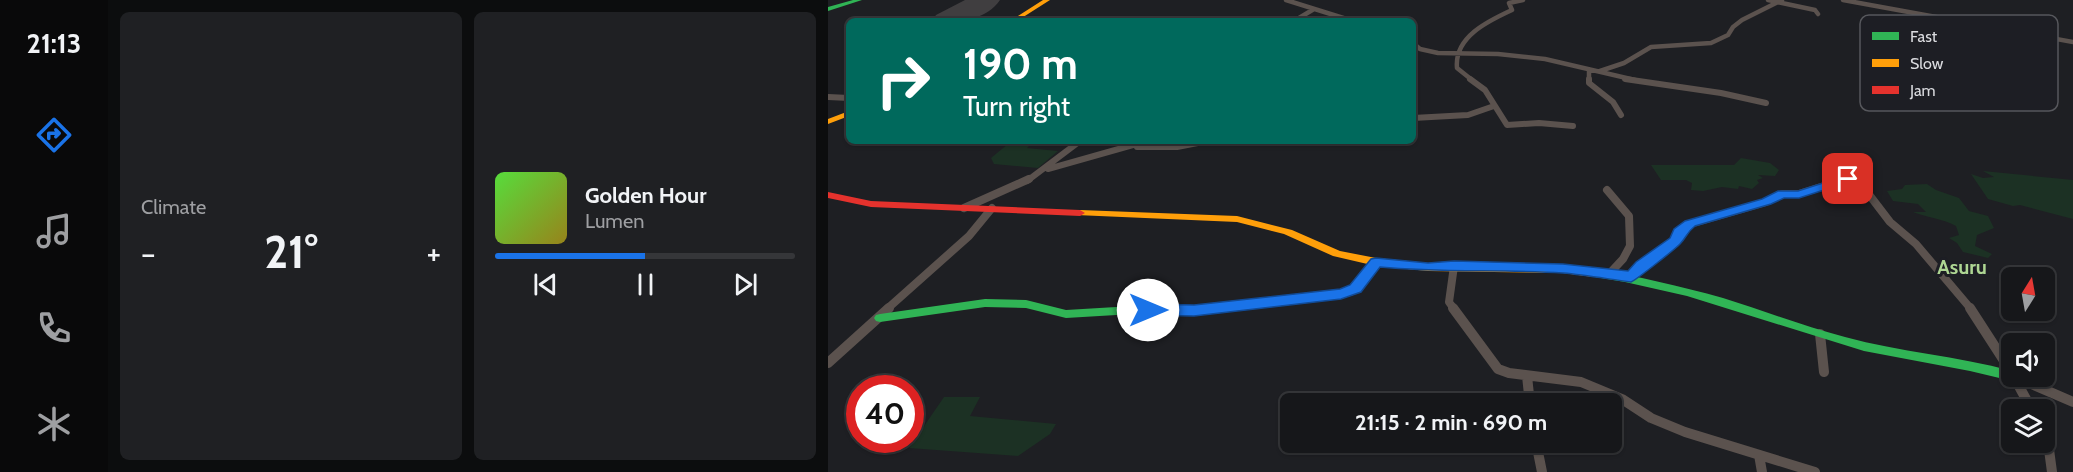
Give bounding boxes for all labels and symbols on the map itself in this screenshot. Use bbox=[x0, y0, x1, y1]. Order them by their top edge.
legend bbox=[1860, 15, 2058, 111]
text: Fast bbox=[1910, 27, 1938, 46]
text: Slow bbox=[1910, 54, 1944, 73]
text: Jam bbox=[1909, 81, 1936, 100]
pin bbox=[1822, 153, 1873, 204]
district label: Asuru bbox=[1937, 255, 1987, 279]
north arrow bbox=[2001, 267, 2055, 321]
position arrow bbox=[1116, 278, 1180, 342]
speed limit sign: 40 bbox=[846, 375, 924, 453]

